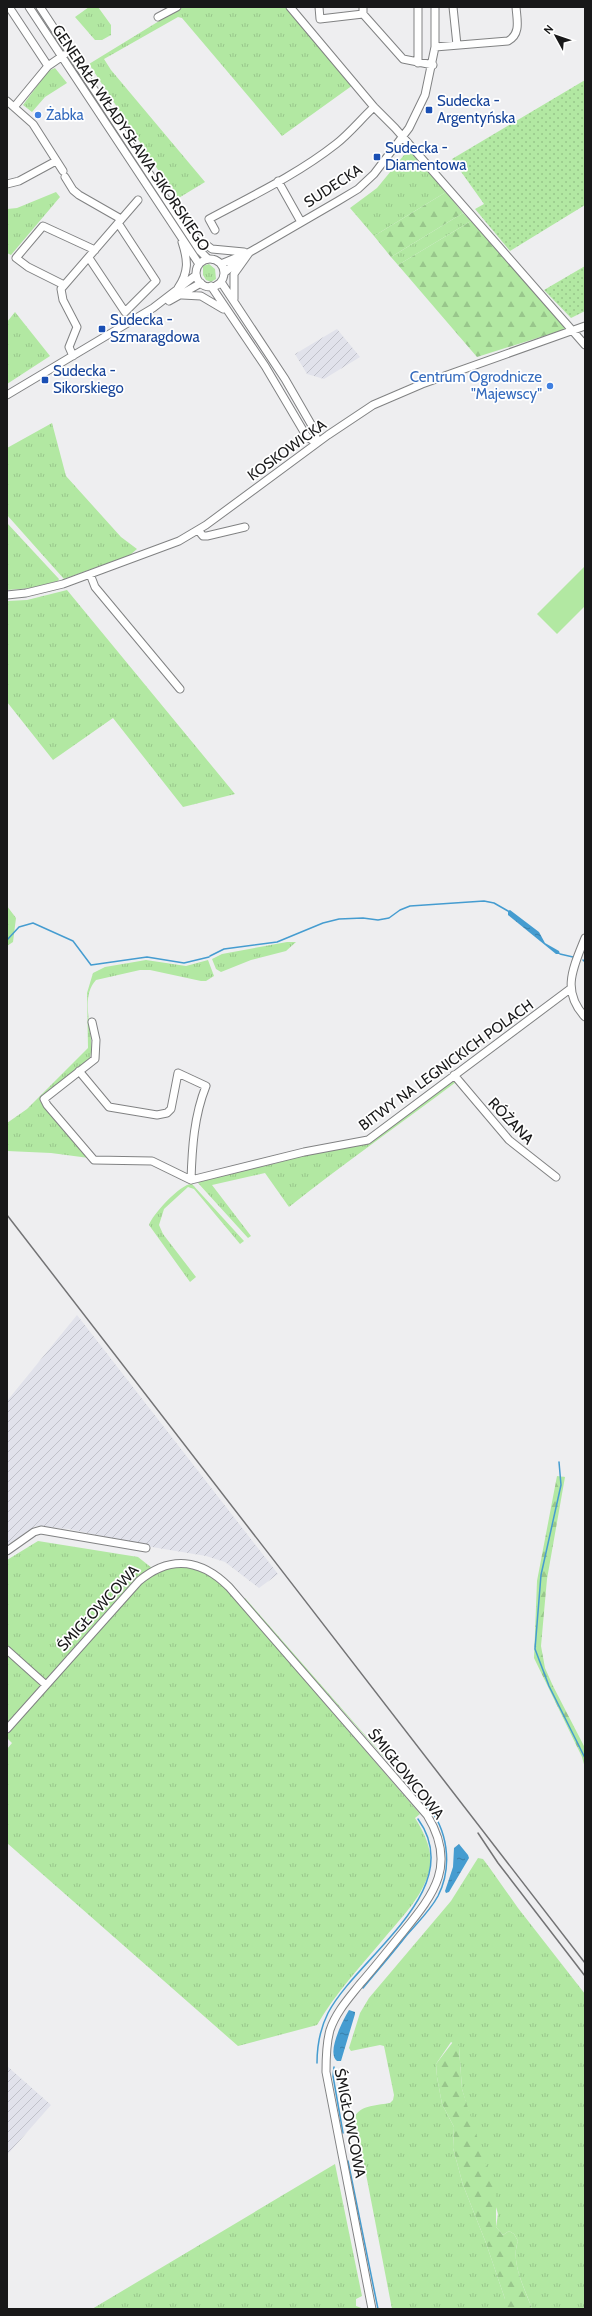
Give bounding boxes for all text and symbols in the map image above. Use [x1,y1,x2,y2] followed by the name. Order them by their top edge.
[536,16,576,56] north arrow
[48,22,214,254] street label: GENERAŁA WŁADYSŁAWA SIKORSKIEGO
[540,22,556,37] text: N
[437,92,516,127] place label: Sudecka - Argentyńska
[46,105,84,124] place label: Żabka
[424,105,434,115] marker: Sudecka - Argentyńska
[33,110,43,120] marker: Żabka
[385,139,467,174] place label: Sudecka - Diamentowa
[372,152,382,162] marker: Sudecka - Diamentowa
[301,160,366,211] street label: SUDECKA
[110,311,201,346] place label: Sudecka - Szmaragdowa
[97,324,107,334] marker: Sudecka - Szmaragdowa
[53,362,124,397] place label: Sudecka - Sikorskiego
[410,368,542,403] place label: Centrum Ogrodnicze "Majewscy"
[40,375,50,385] marker: Sudecka - Sikorskiego
[545,381,555,391] marker: Centrum Ogrodnicze "Majewscy"
[244,415,330,485] street label: KOSKOWICKA
[355,996,537,1134] street label: BITWY NA LEGNICKICH POLACH
[484,1093,539,1149] street label: RÓŻANA
[53,1560,143,1655] street label: ŚMIGŁOWCOWA
[364,1725,449,1823] street label: ŚMIGŁOWCOWA
[331,2067,371,2180] street label: ŚMIGŁOWCOWA

